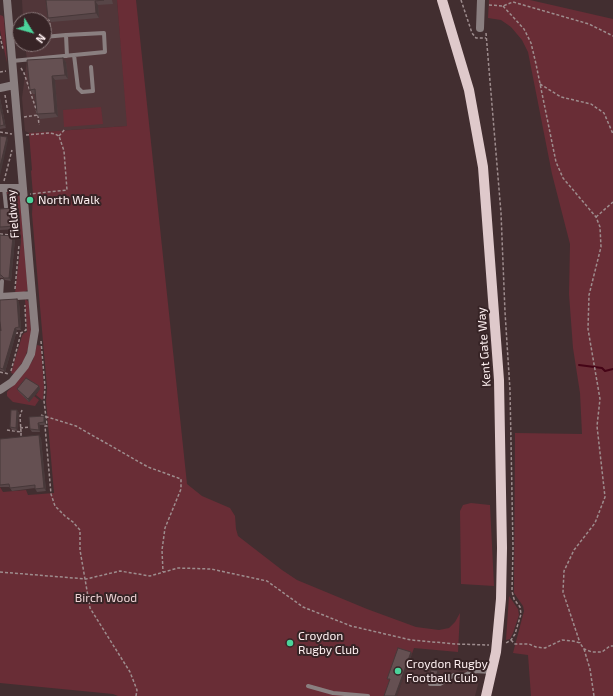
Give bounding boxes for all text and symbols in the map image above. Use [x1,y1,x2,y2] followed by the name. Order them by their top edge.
[12,12,52,52] north arrow
[34,32,49,46] text: N
[4,189,22,239] street label: Fieldway
[38,193,100,207] place label: North Walk
[25,195,35,205] marker: North Walk
[474,307,494,387] street label: Kent Gate Way
[75,591,137,605] park label: Birch Wood
[298,629,359,657] place label: Croydon Rugby Club
[285,638,295,648] marker: Croydon Rugby Club
[406,657,488,685] place label: Croydon Rugby Football Club
[393,666,403,676] marker: Croydon Rugby Football Club

